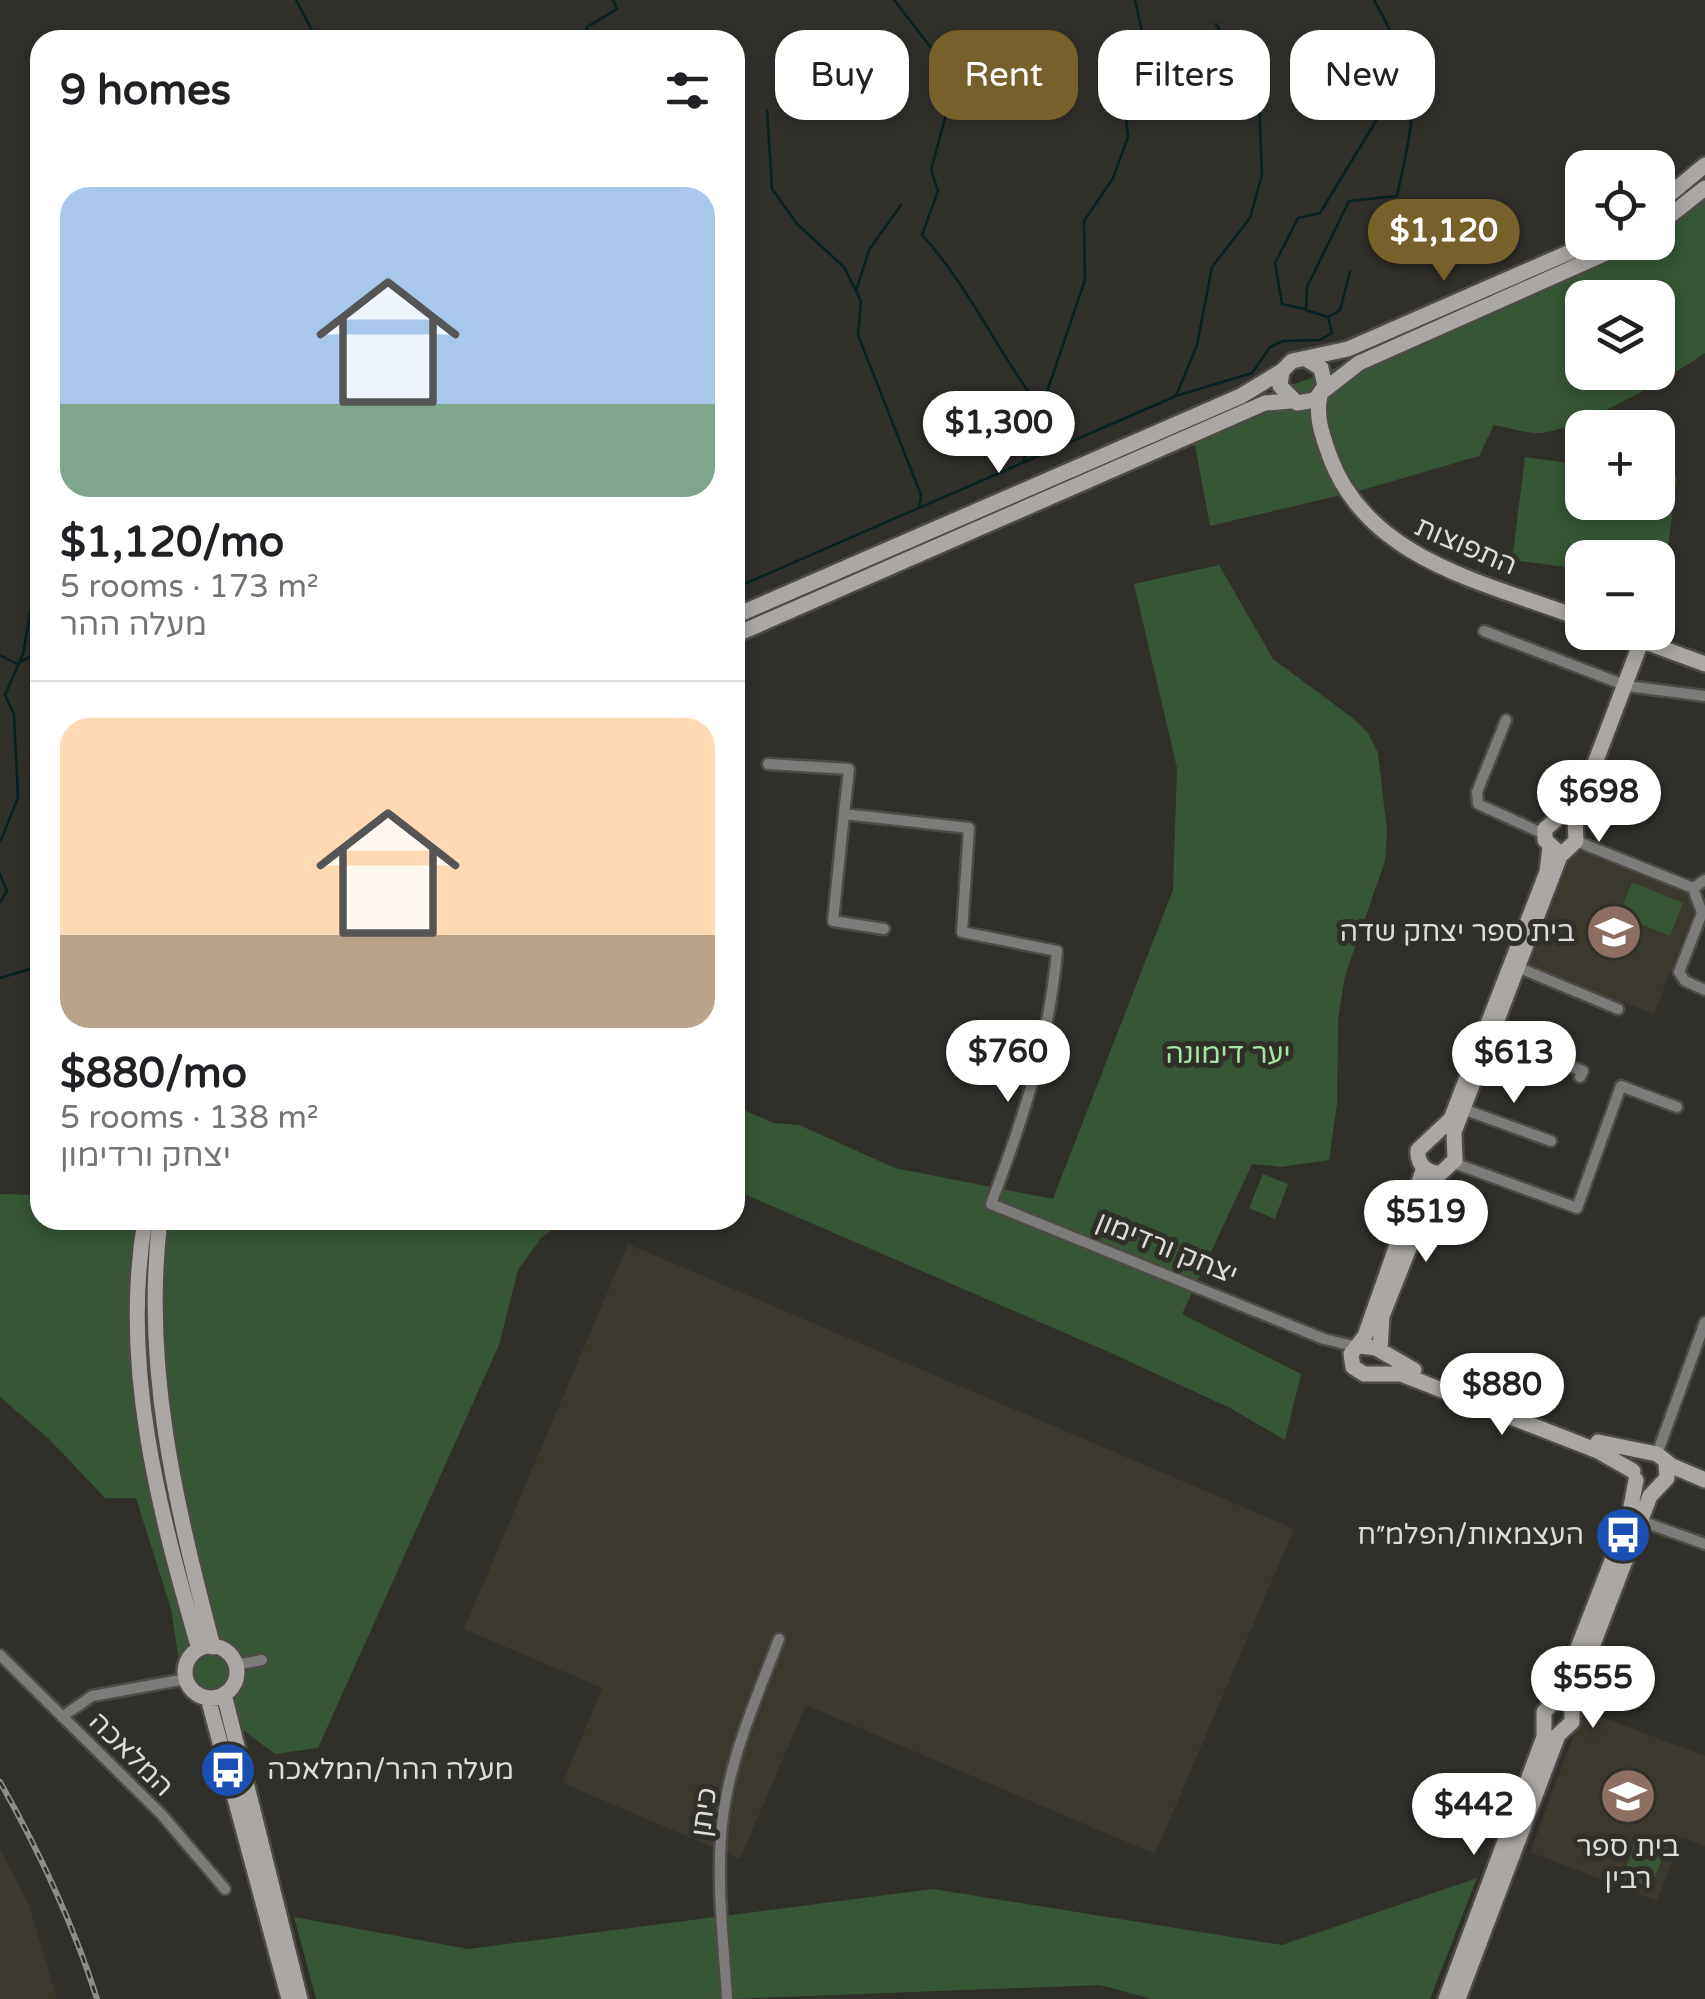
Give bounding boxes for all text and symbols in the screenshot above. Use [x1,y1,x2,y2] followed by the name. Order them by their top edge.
[775,30,909,120] chip: Buy
[929,30,1078,120] chip: Rent
[1098,30,1270,120] chip: Filters
[1290,30,1435,120] chip: New
[660,63,715,118] icon: filters
[60,65,231,116] text: 9 homes
[1565,150,1675,650] map controls
[1565,150,1675,260] button: locate
[1363,199,1525,284] pin: $1,120
[1390,212,1498,250] text: $1,120
[298,252,478,432] icon: home
[1565,280,1675,390] button: layers
[918,391,1080,476] pin: $1,300
[945,404,1053,442] text: $1,300
[1565,410,1675,520] button: +
[1410,509,1522,583] street label: התפוצות
[60,517,284,568] text: $1,120/mo
[1565,540,1675,650] button: −
[60,568,319,606] text: 5 rooms · 173 m²
[60,606,207,644] text: מעלה ההר
[1540,760,1658,845] pin: $698
[1559,773,1639,811] text: $698
[298,783,478,963] icon: home
[1584,902,1644,962] school or university icon: בית ספר יצחק שדה
[1339,915,1575,949] place label: בית ספר יצחק שדה
[949,1020,1067,1105] pin: $760
[1455,1021,1573,1106] pin: $613
[968,1033,1048,1071] text: $760
[1474,1034,1554,1072] text: $613
[1165,1037,1291,1071] park label: יער דימונה
[60,1048,247,1099] text: $880/mo
[60,1099,319,1137] text: 5 rooms · 138 m²
[60,1137,231,1175] text: יצחק ורדימון
[1367,1180,1485,1265] pin: $519
[1386,1193,1466,1231] text: $519
[1091,1204,1243,1292] street label: יצחק ורדימון
[1443,1353,1561,1438] pin: $880
[1462,1366,1542,1404] text: $880
[1593,1505,1653,1565] bus stop icon: העצמאות/הפלמ״ח
[1357,1518,1584,1552] place label: העצמאות/הפלמ״ח
[1534,1646,1652,1731] pin: $555
[1553,1659,1633,1697] text: $555
[82,1705,180,1803] street label: המלאכה
[198,1740,258,1800] bus stop icon: מעלה ההר/המלאכה
[267,1753,514,1787] place label: מעלה ההר/המלאכה
[1598,1766,1658,1826] school or university icon: בית ספר רבין
[1415,1773,1533,1858] pin: $442
[684,1785,724,1839] street label: כיתן
[1434,1786,1514,1824] text: $442
[1576,1830,1680,1896] place label: בית ספר רבין

